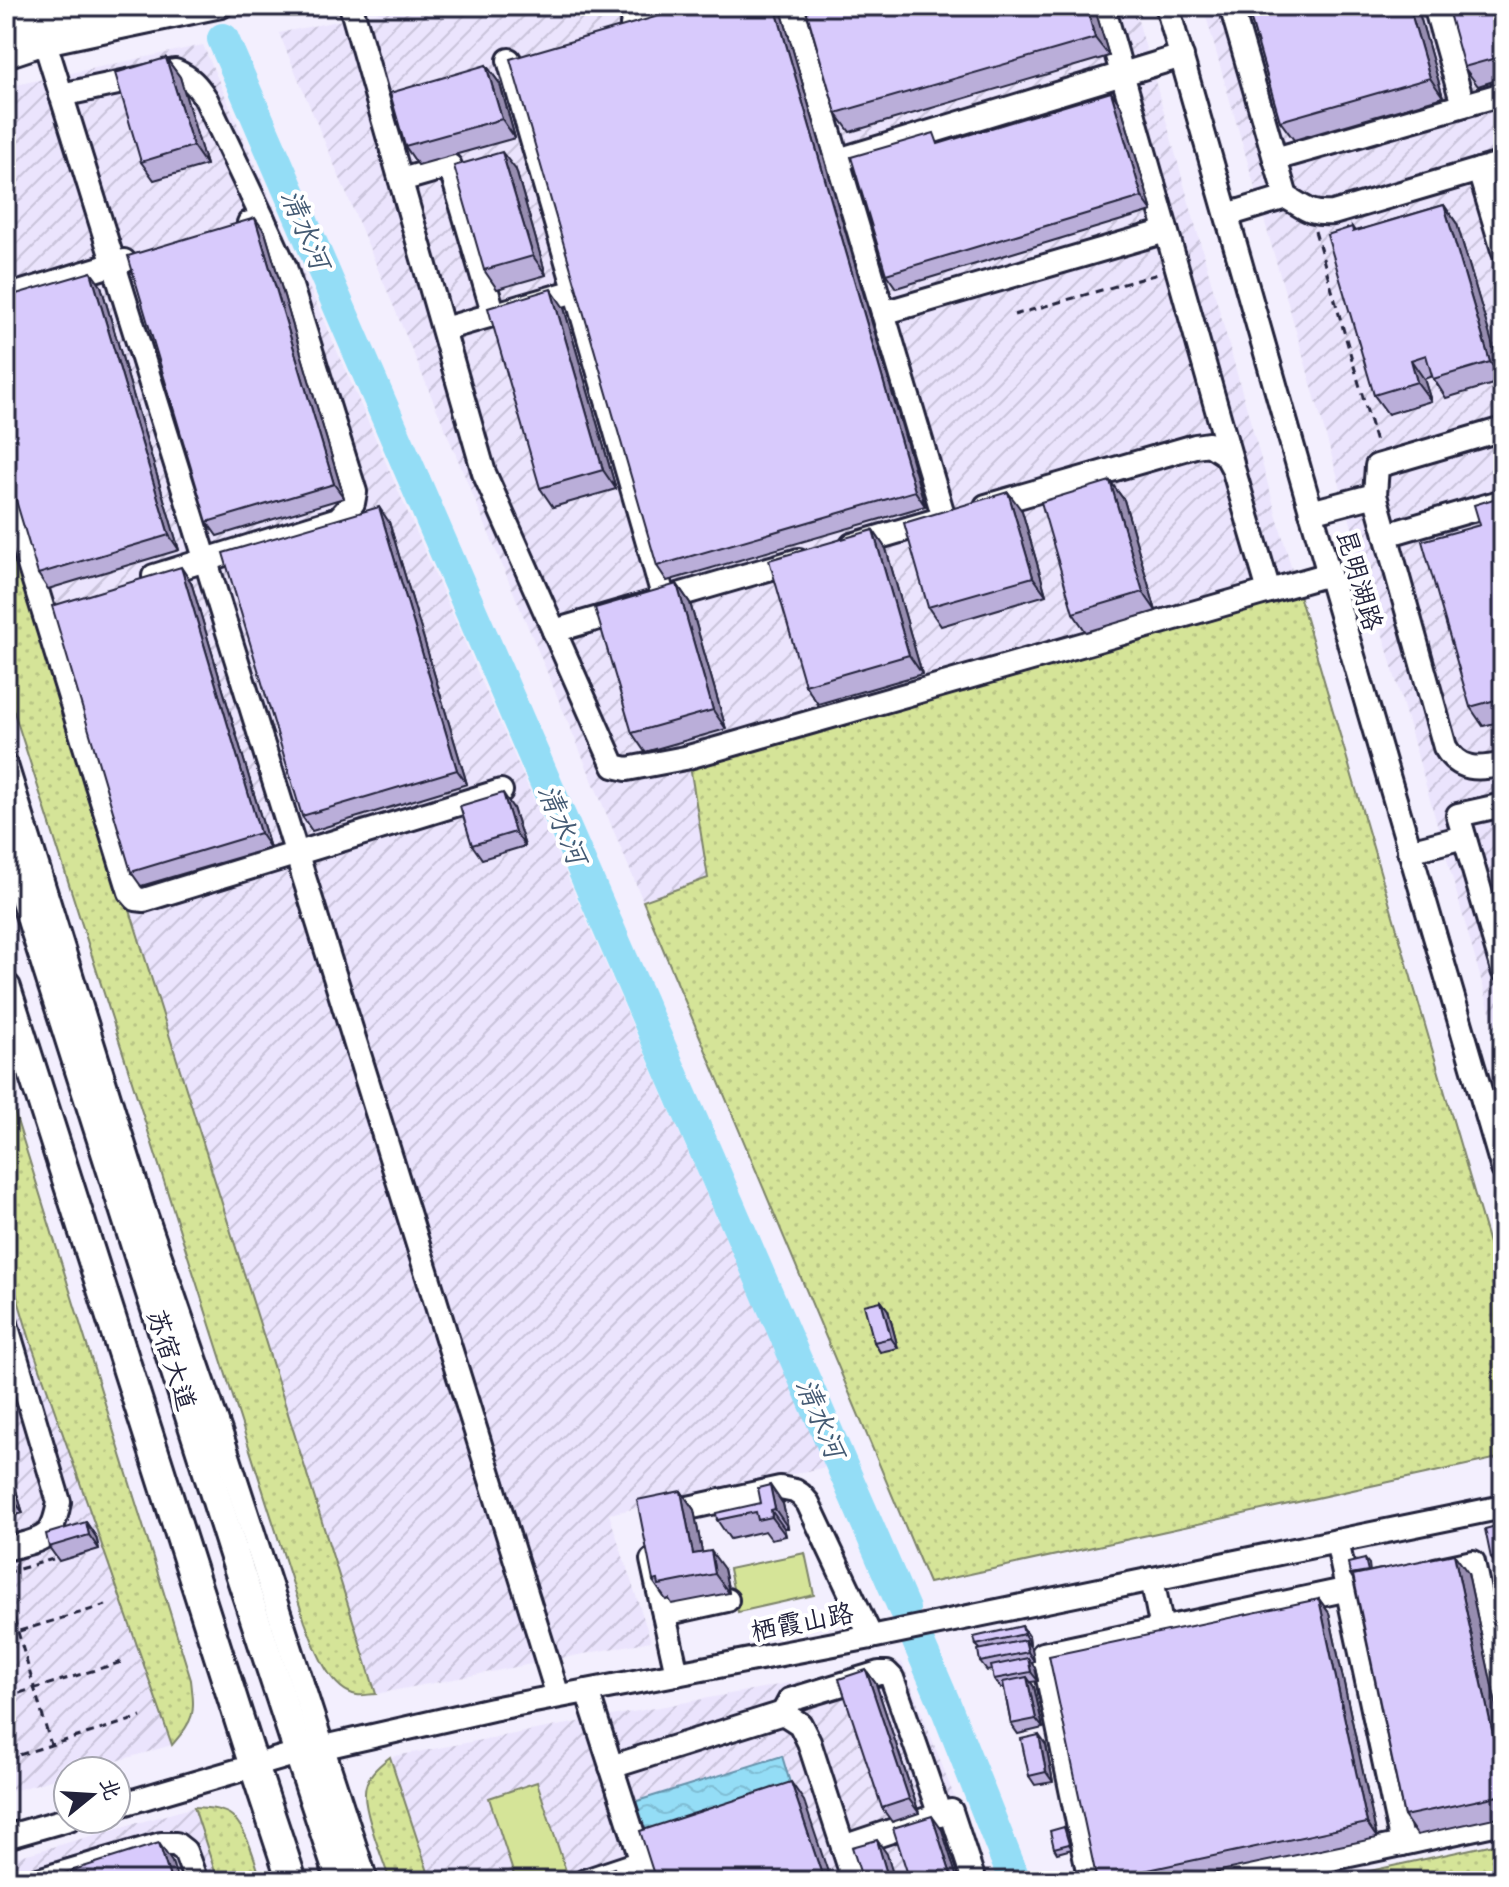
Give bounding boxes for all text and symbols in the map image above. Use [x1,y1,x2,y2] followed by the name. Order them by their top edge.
[272,183,341,279] water label: 清水河
[1329,525,1392,635] street label: 昆明湖路
[529,778,598,874] water label: 清水河
[140,1305,205,1415] street label: 苏宿大道
[787,1372,856,1468] water label: 清水河
[748,1594,856,1649] street label: 栖霞山路
[52,1755,132,1835] north arrow
[93,1774,129,1804] text: 北

